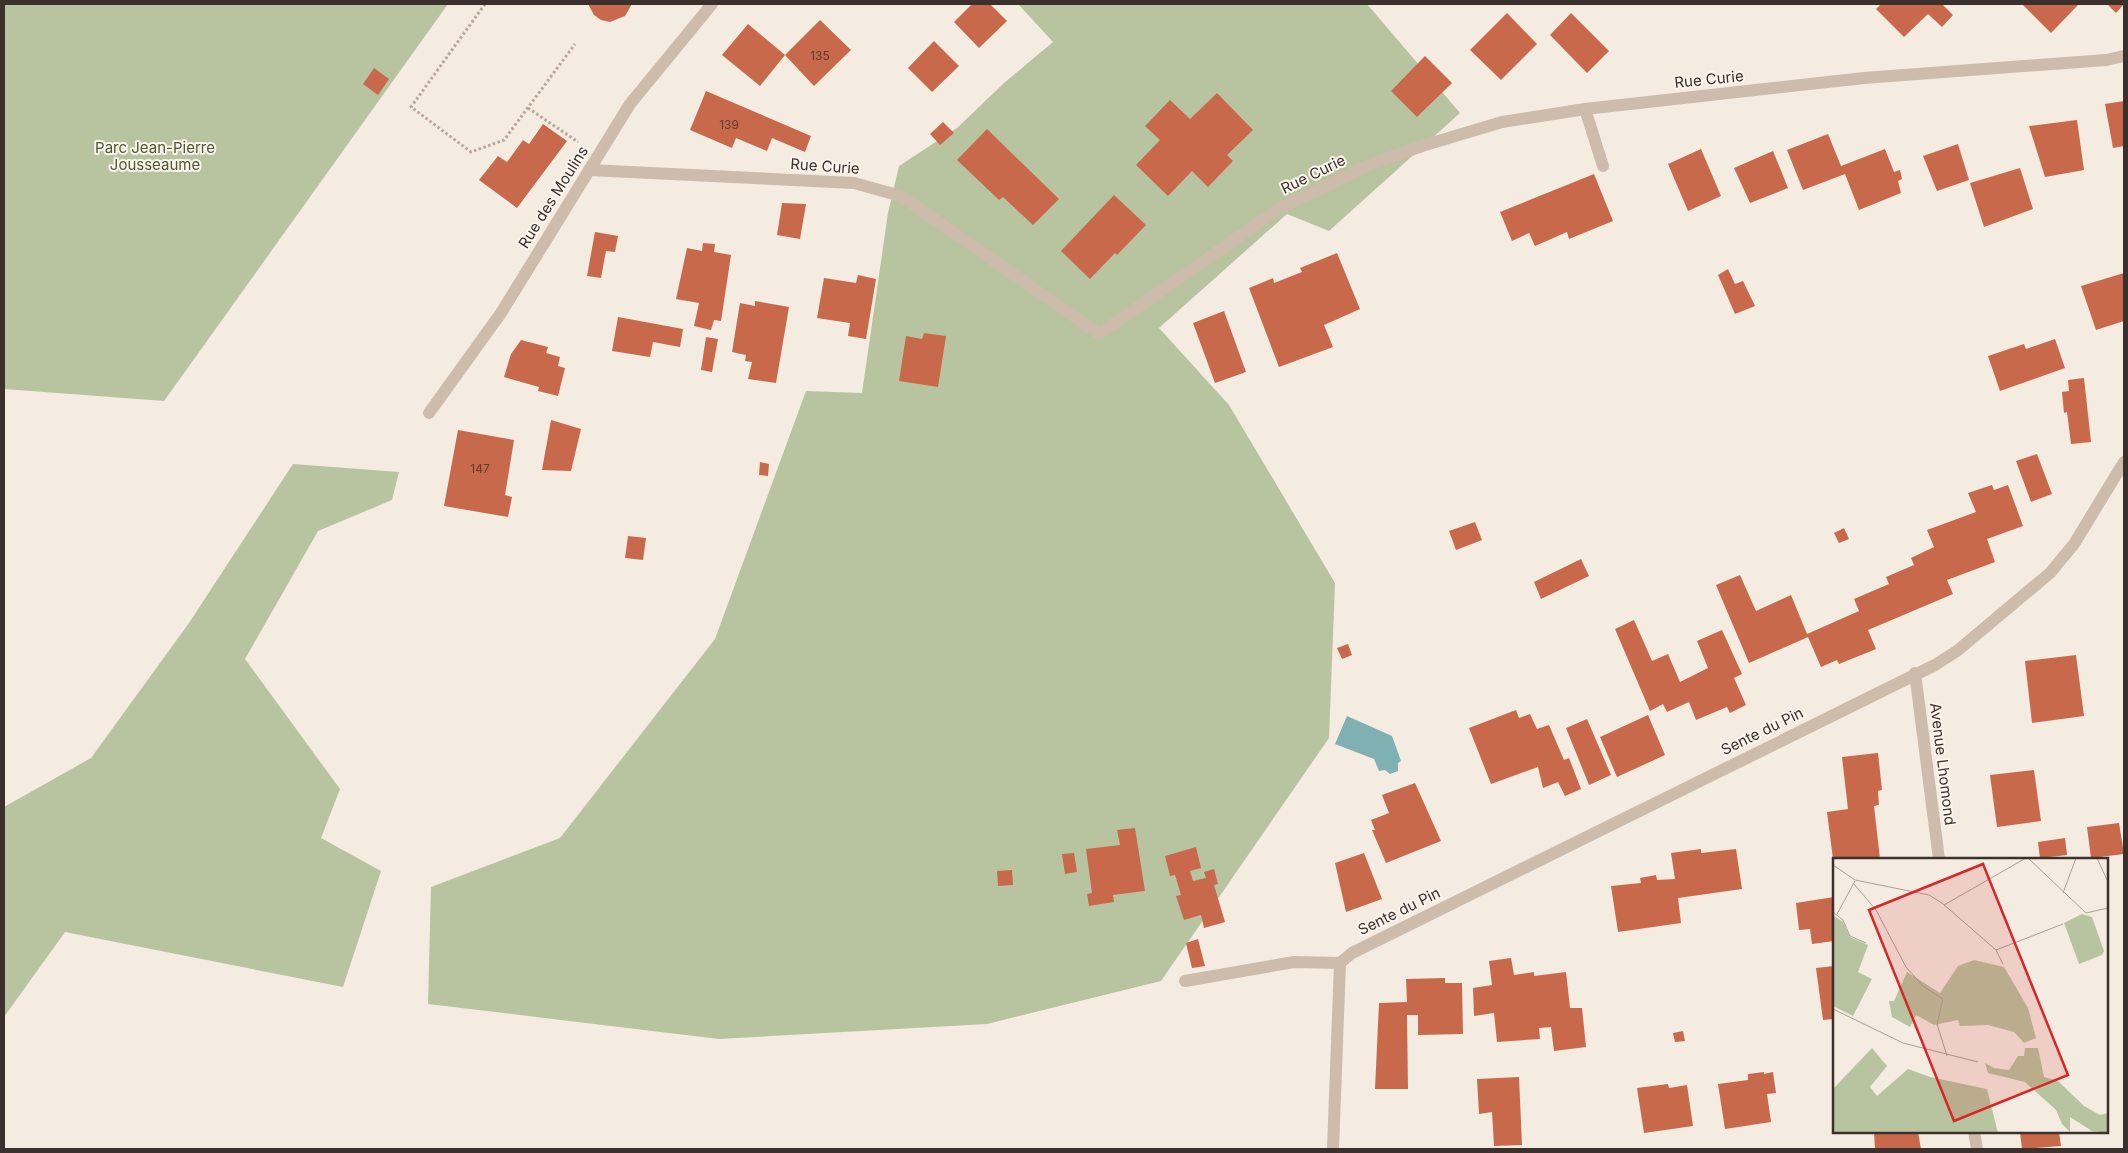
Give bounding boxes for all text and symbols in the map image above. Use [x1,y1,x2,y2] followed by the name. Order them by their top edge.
[810,48,830,63] house number: 135
[1673,66,1745,92] street label: Rue Curie
[719,117,739,132] house number: 139
[95,138,215,174] park label: Parc Jean-Pierre Jousseaume
[514,142,592,252] street label: Rue des Moulins
[1278,150,1348,198] street label: Rue Curie
[790,154,860,178] street label: Rue Curie
[470,461,490,476] house number: 147
[1926,702,1960,826] street label: Avenue Lhomond
[1718,703,1806,759] street label: Sente du Pin
[1833,858,2108,1133] inset map
[1355,883,1443,939] street label: Sente du Pin

